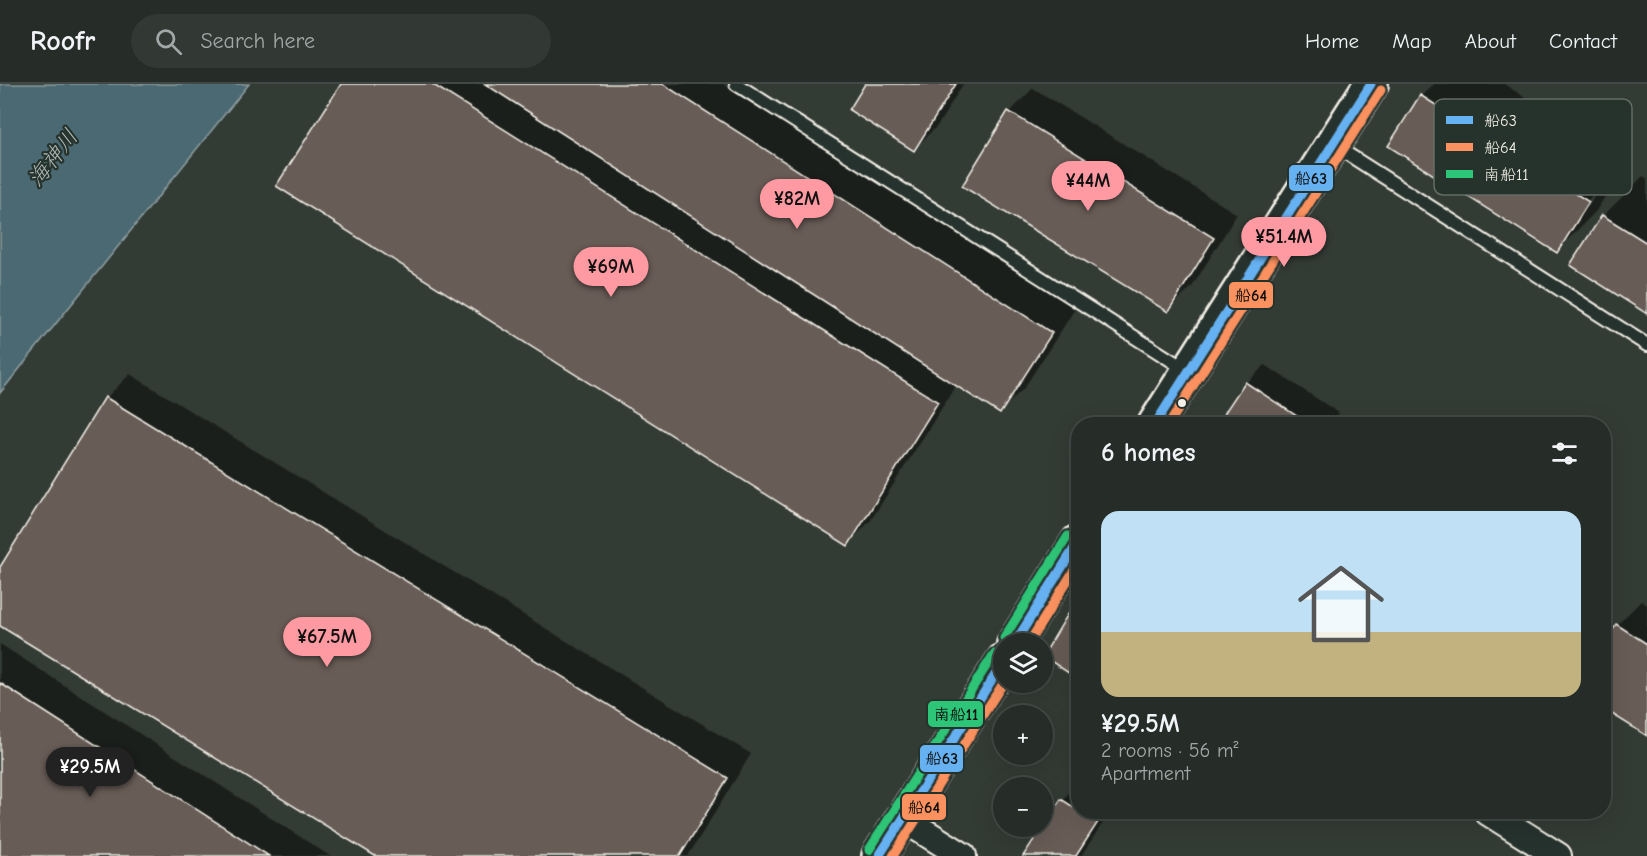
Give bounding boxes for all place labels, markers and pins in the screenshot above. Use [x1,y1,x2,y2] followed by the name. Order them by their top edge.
[1052,161,1124,212] pin: ¥44M
[761,179,833,230] pin: ¥82M
[1235,217,1333,268] pin: ¥51.4M
[575,247,647,298] pin: ¥69M
[1176,397,1188,409] unlabelled marker
[278,617,376,668] pin: ¥67.5M
[41,747,139,798] pin: ¥29.5M

